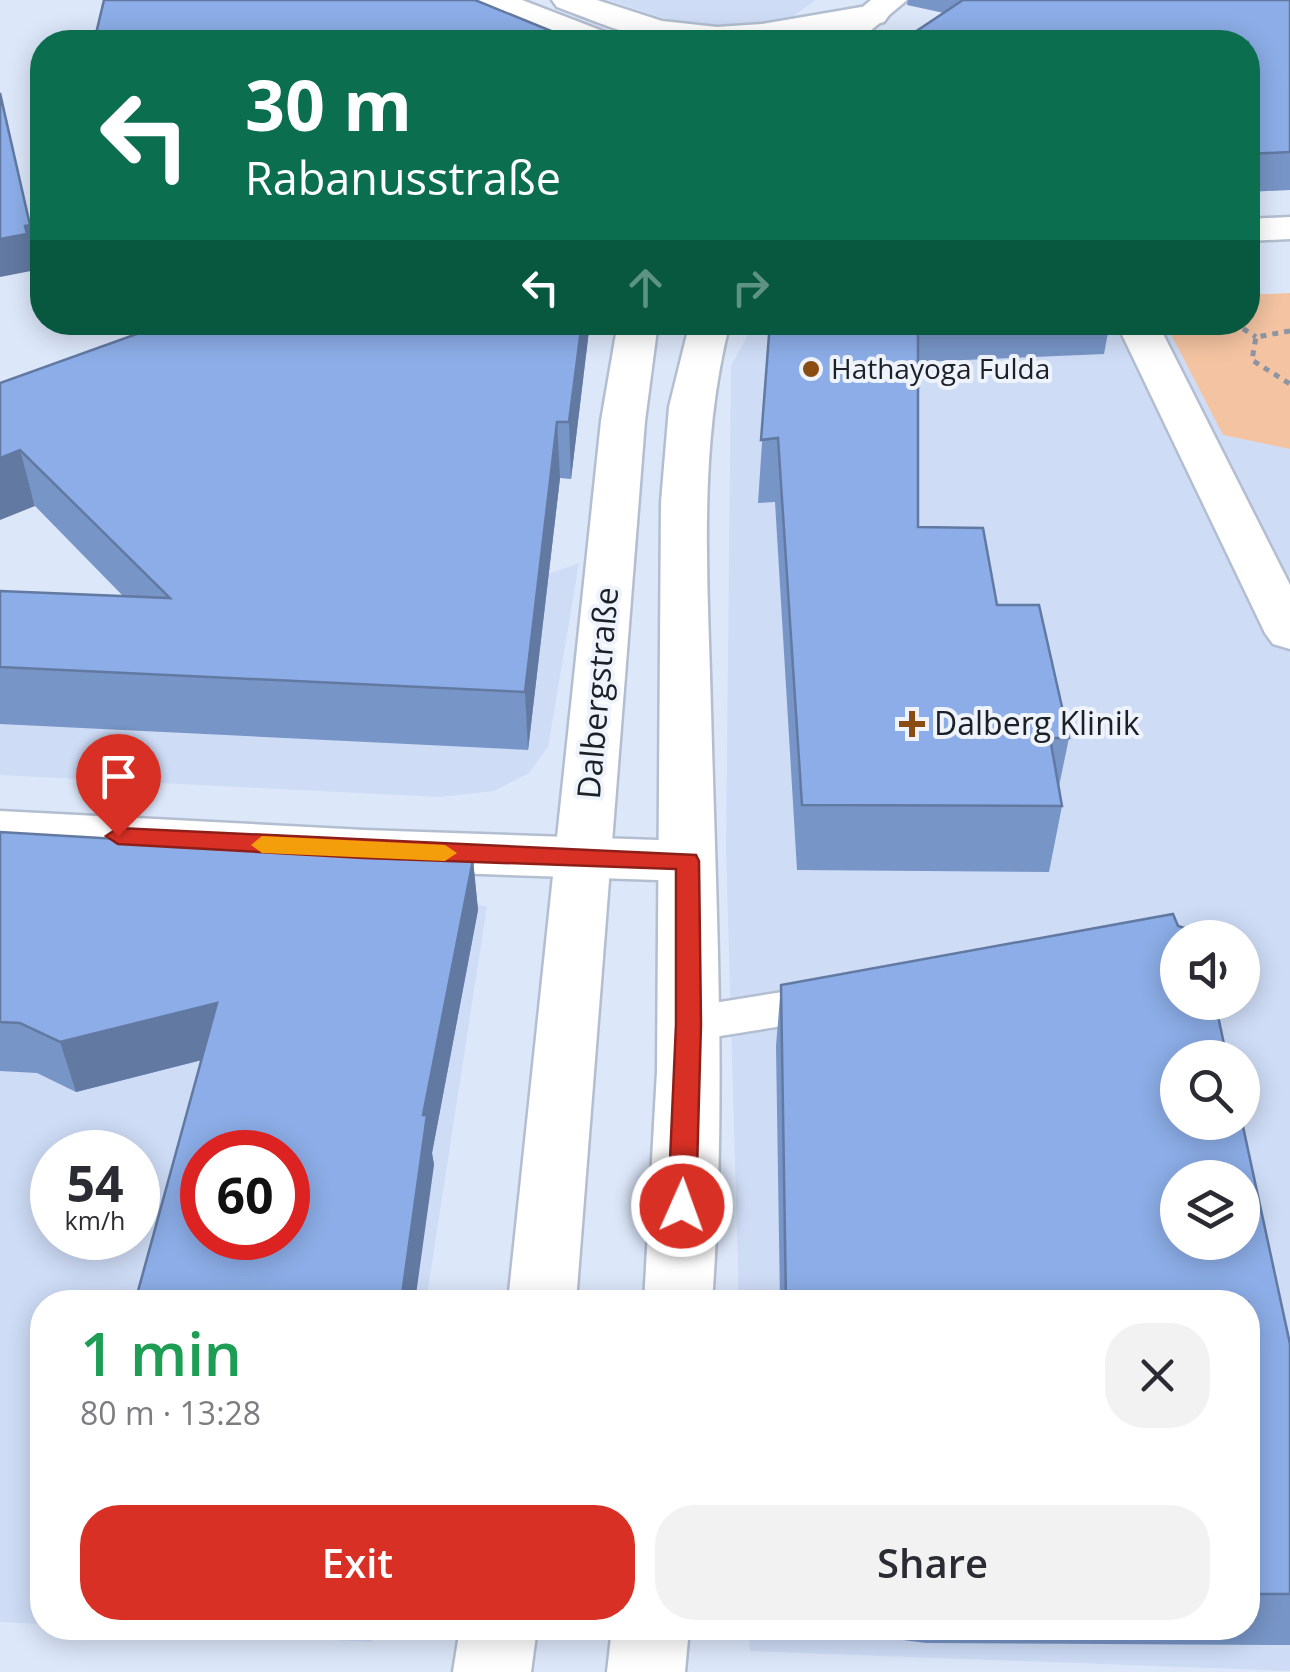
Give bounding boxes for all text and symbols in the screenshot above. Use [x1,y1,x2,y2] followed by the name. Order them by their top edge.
[245,56,412,152] text: 30 m
[80,70,210,200] icon: left
[245,147,561,208] text: Rabanusstraße
[513,260,568,315] icon: left
[618,260,673,315] icon: ahead
[723,260,778,315] icon: right
[831,349,1050,387] place label: Hathayoga Fulda
[800,358,822,380] marker: Hathayoga Fulda
[566,585,627,801] street label: Dalbergstraße
[934,701,1140,744] place label: Dalberg Klinik
[899,711,925,737] marker: Dalberg Klinik
[76,734,161,837] pin
[91,749,146,804] icon: arrive
[1160,920,1260,1260] map controls
[1160,920,1260,1020] button: sound
[1160,1040,1260,1140] button: search
[180,1130,310,1260] speed limit sign: 60
[66,1149,124,1217] text: 54
[630,1154,734,1258] position arrow
[1160,1160,1260,1260] button: layers
[65,1203,125,1237] text: km/h
[80,1312,242,1394] text: 1 min
[1105,1323,1210,1428] button: close
[80,1391,261,1434] text: 80 m · 13:28
[80,1505,635,1620] button: Exit
[655,1505,1210,1620] button: Share

